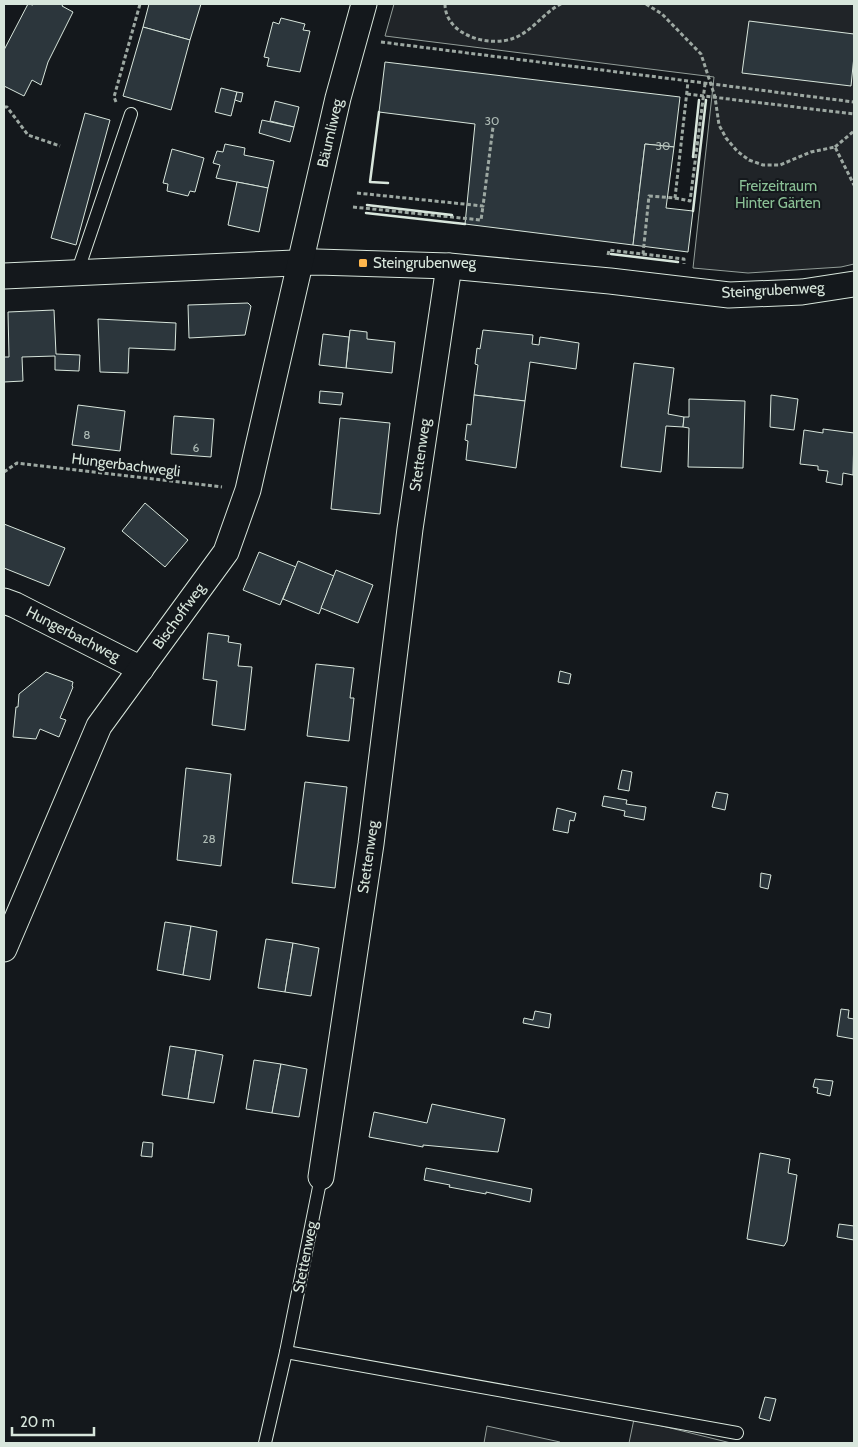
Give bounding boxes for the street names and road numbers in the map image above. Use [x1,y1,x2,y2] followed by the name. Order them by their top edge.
[313,96,347,169] street label: Bäumliweg
[721,278,825,302] street label: Steingrubenweg
[406,417,434,492] street label: Stettenweg
[71,449,181,481] street label: Hungerbachwegli
[149,579,209,653] street label: Bischoffweg
[23,603,123,666] street label: Hungerbachweg
[354,819,382,894] street label: Stettenweg
[289,1219,321,1295] street label: Stettenweg

